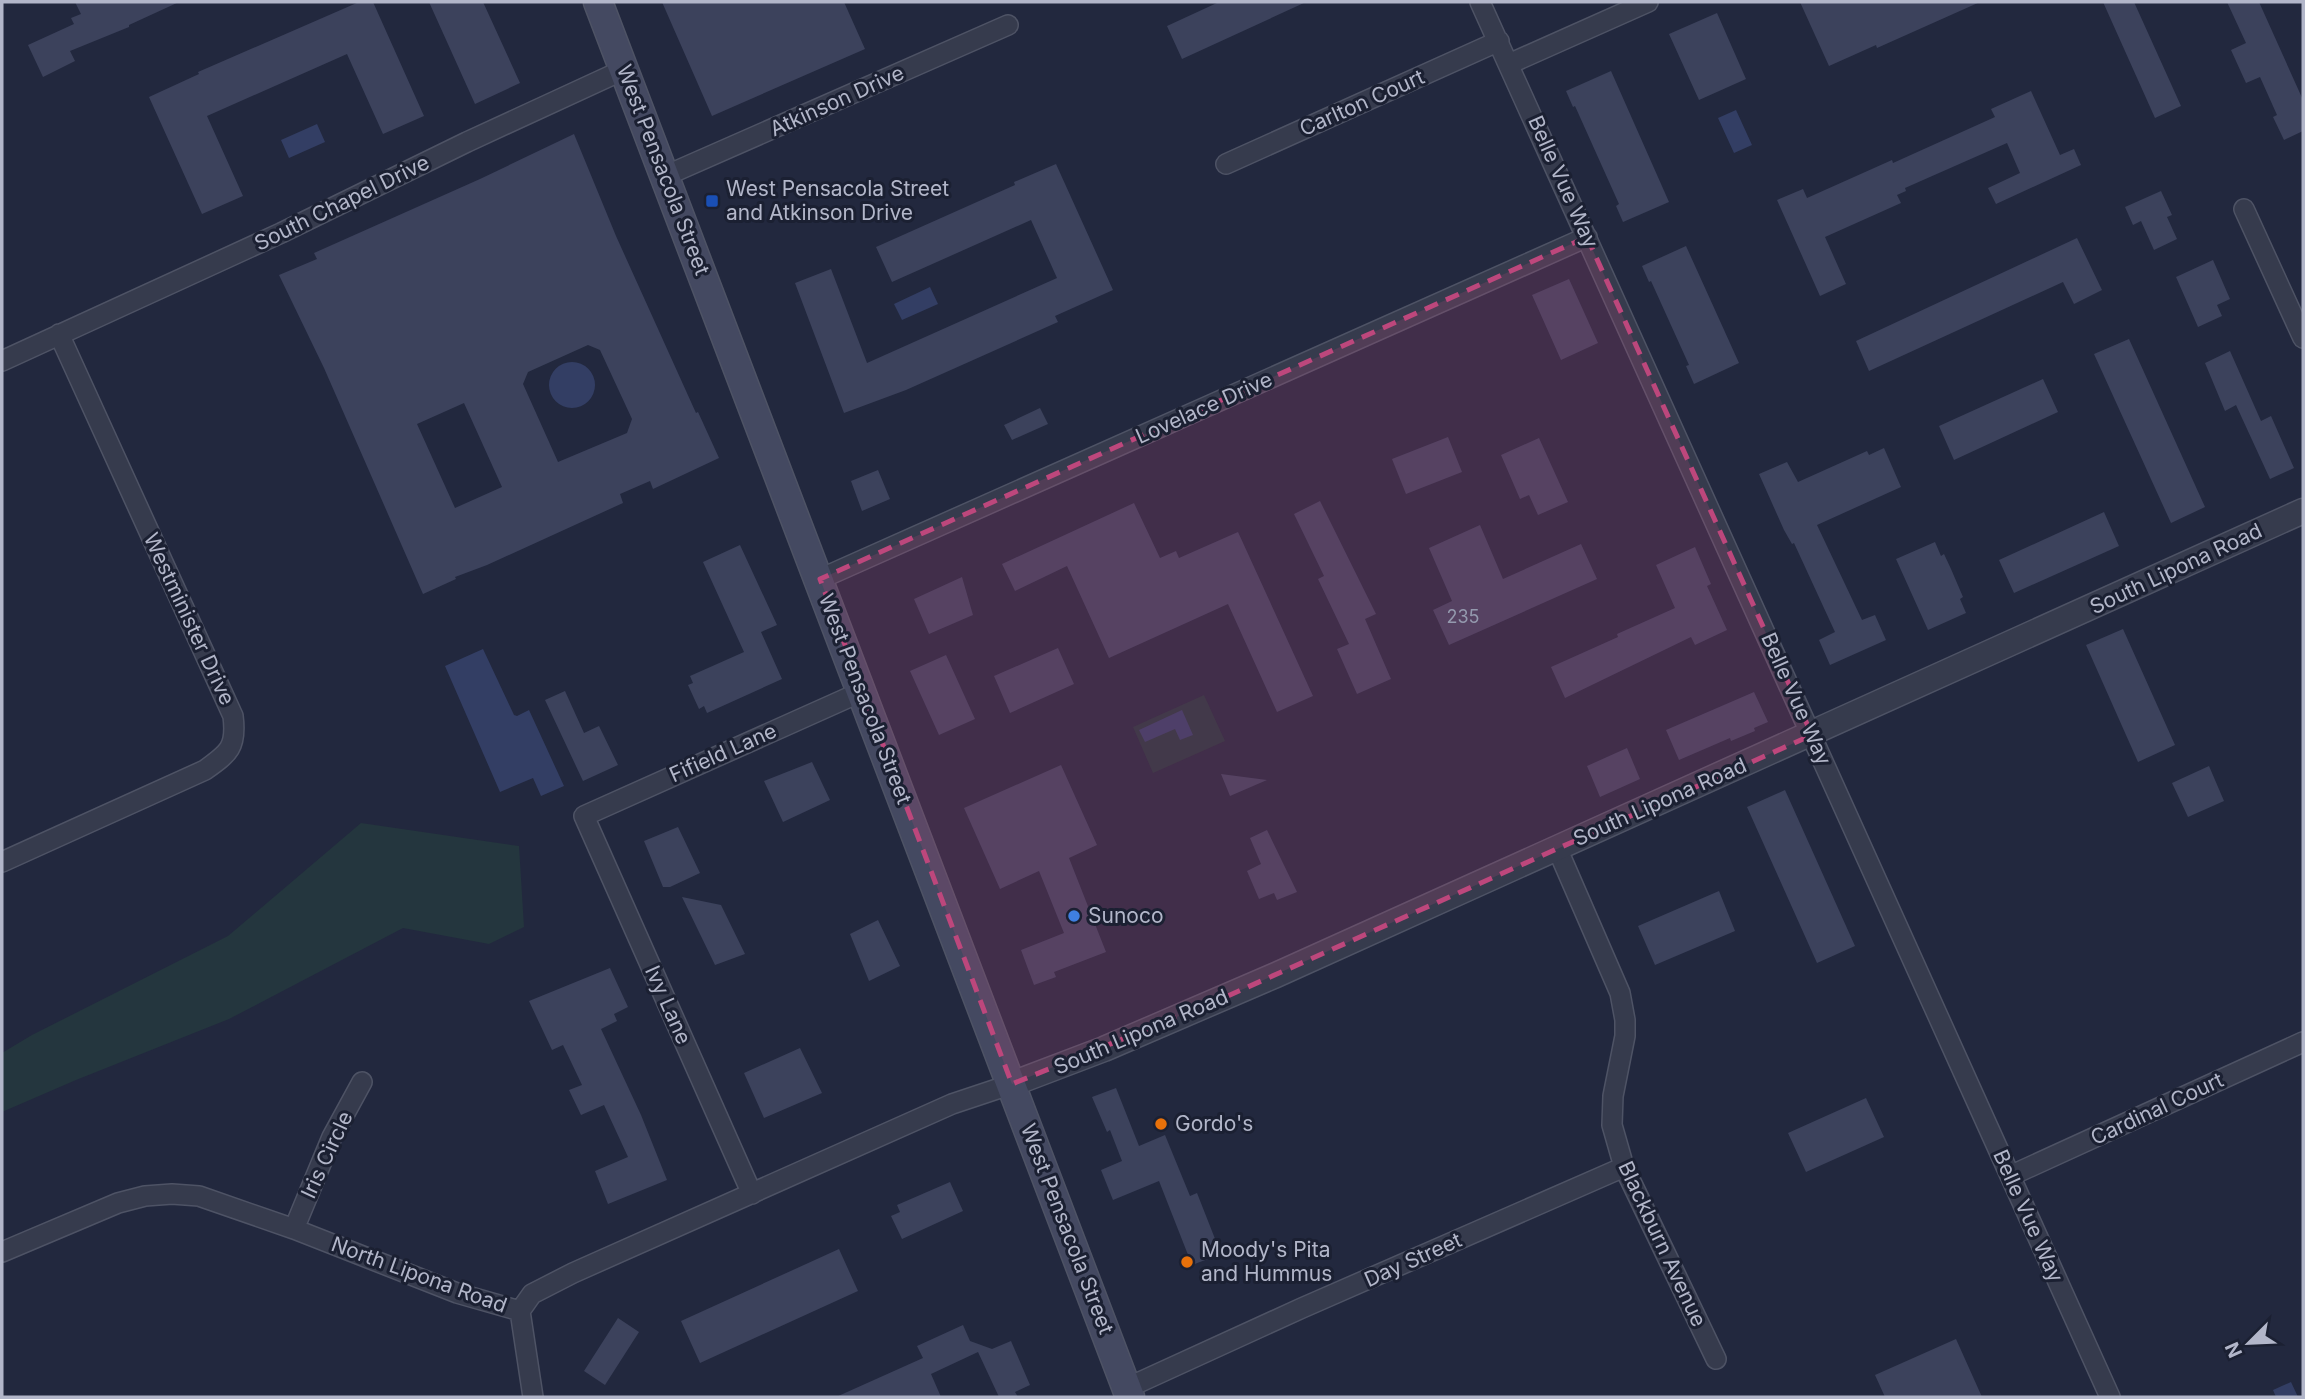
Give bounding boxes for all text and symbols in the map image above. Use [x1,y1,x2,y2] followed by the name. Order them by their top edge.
[766,60,908,141] street label: Atkinson Drive
[612,61,715,279] street label: West Pensacola Street
[1296,64,1428,141] street label: Carlton Court
[1523,112,1604,252] street label: Belle Vue Way
[250,149,433,256] street label: South Chapel Drive
[726,176,949,225] place label: West Pensacola Street and Atkinson Drive
[704,193,720,209] marker: West Pensacola Street and Atkinson Drive
[1132,366,1276,449] street label: Lovelace Drive
[2086,518,2266,619] street label: South Lipona Road
[139,529,240,709] street label: Westminister Drive
[814,590,917,808] street label: West Pensacola Street
[1446,606,1480,627] house number: 235
[1756,629,1837,769] street label: Belle Vue Way
[665,718,780,787] street label: Fifield Lane
[1569,752,1750,851] street label: South Lipona Road
[1088,903,1163,928] place label: Sunoco
[1066,908,1082,924] marker: Sunoco
[640,962,697,1048] street label: Ivy Lane
[1050,984,1232,1080] street label: South Lipona Road
[2087,1067,2227,1150] street label: Cardinal Court
[296,1107,358,1202] street label: Iris Circle
[1175,1111,1253,1136] place label: Gordo's
[1153,1116,1169,1132] marker: Gordo's
[1016,1120,1119,1338] street label: West Pensacola Street
[1988,1146,2069,1286] street label: Belle Vue Way
[1613,1157,1712,1331] street label: Blackburn Avenue
[1360,1227,1465,1292] street label: Day Street
[328,1231,510,1318] street label: North Lipona Road
[1201,1237,1332,1286] place label: Moody's Pita and Hummus
[1179,1254,1195,1270] marker: Moody's Pita and Hummus
[2214,1308,2284,1378] north arrow
[2220,1338,2247,1361] text: N

